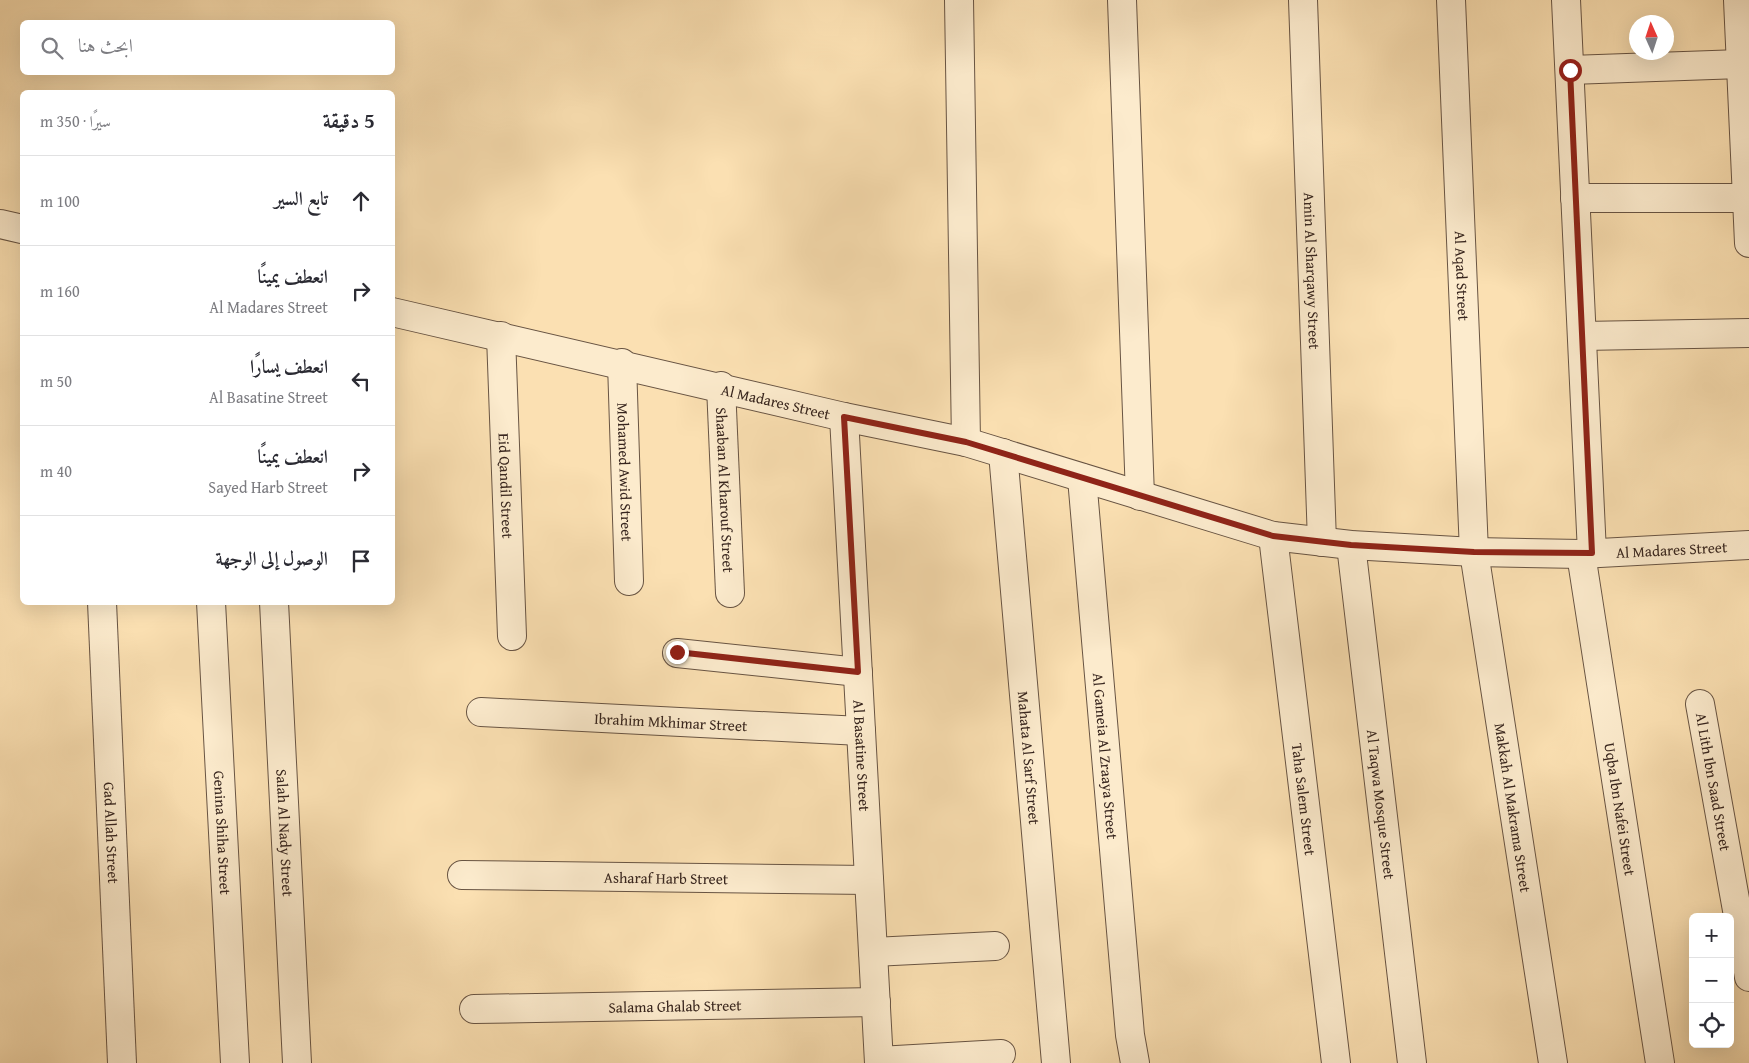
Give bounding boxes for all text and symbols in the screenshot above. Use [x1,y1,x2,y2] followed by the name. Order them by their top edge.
[1629,15,1674,60] north arrow
[20,20,395,75] search box
[78,31,133,59] text: ابحث هنا
[38,34,66,62] icon: search
[1559,59,1582,82] route start
[323,105,375,136] text: 5 دقيقة
[40,109,111,133] text: سيرًا · 350 m
[274,184,328,212] text: تابع السير
[347,187,375,215] icon: ahead
[40,189,80,213] text: 100 m
[1299,192,1326,350] street label: Amin Al Sharqawy Street
[1450,230,1475,322] street label: Al Aqad Street
[258,262,328,290] text: انعطف يمينًا
[347,277,375,305] icon: right
[40,279,80,303] text: 160 m
[209,295,328,319] text: Al Madares Street
[250,352,328,380] text: انعطف يسارًا
[347,367,375,395] icon: left
[40,369,72,393] text: 50 m
[719,378,833,424] street label: Al Madares Street
[209,385,328,409] text: Al Basatine Street
[613,402,638,542] street label: Mohamed Awid Street
[711,407,740,574] street label: Shaaban Al Kharouf Street
[494,433,519,540] street label: Eid Qandil Street
[258,442,328,470] text: انعطف يمينًا
[347,457,375,485] icon: right
[40,459,72,483] text: 40 m
[208,475,328,499] text: Sayed Harb Street
[1615,536,1728,563] street label: Al Madares Street
[216,544,328,572] text: الوصول إلى الوجهة
[347,547,375,575] icon: arrive
[666,641,689,664] route end
[1088,672,1124,841] street label: Al Gameia Al Zraaya Street
[1013,690,1046,826] street label: Mahata Al Sarf Street
[849,699,876,812] street label: Al Basatine Street
[594,707,748,736] street label: Ibrahim Mkhimar Street
[1691,711,1737,853] street label: Al Lith Ibn Saad Street
[1490,721,1537,894] street label: Makkah Al Makrama Street
[1362,728,1401,881] street label: Al Taqwa Mosque Street
[1600,741,1641,878] street label: Uqba Ibn Nafei Street
[1287,742,1322,857] street label: Taha Salem Street
[272,768,299,898] street label: Salah Al Nady Street
[209,770,237,896] street label: Genina Shiha Street
[99,782,125,885] street label: Gad Allah Street
[604,866,729,889] street label: Asharaf Harb Street
[1689,913,1734,1048] map controls
[1689,913,1734,958] button: +
[1689,958,1734,1003] button: −
[608,994,742,1017] street label: Salama Ghalab Street
[1689,1003,1734,1048] button: locate

